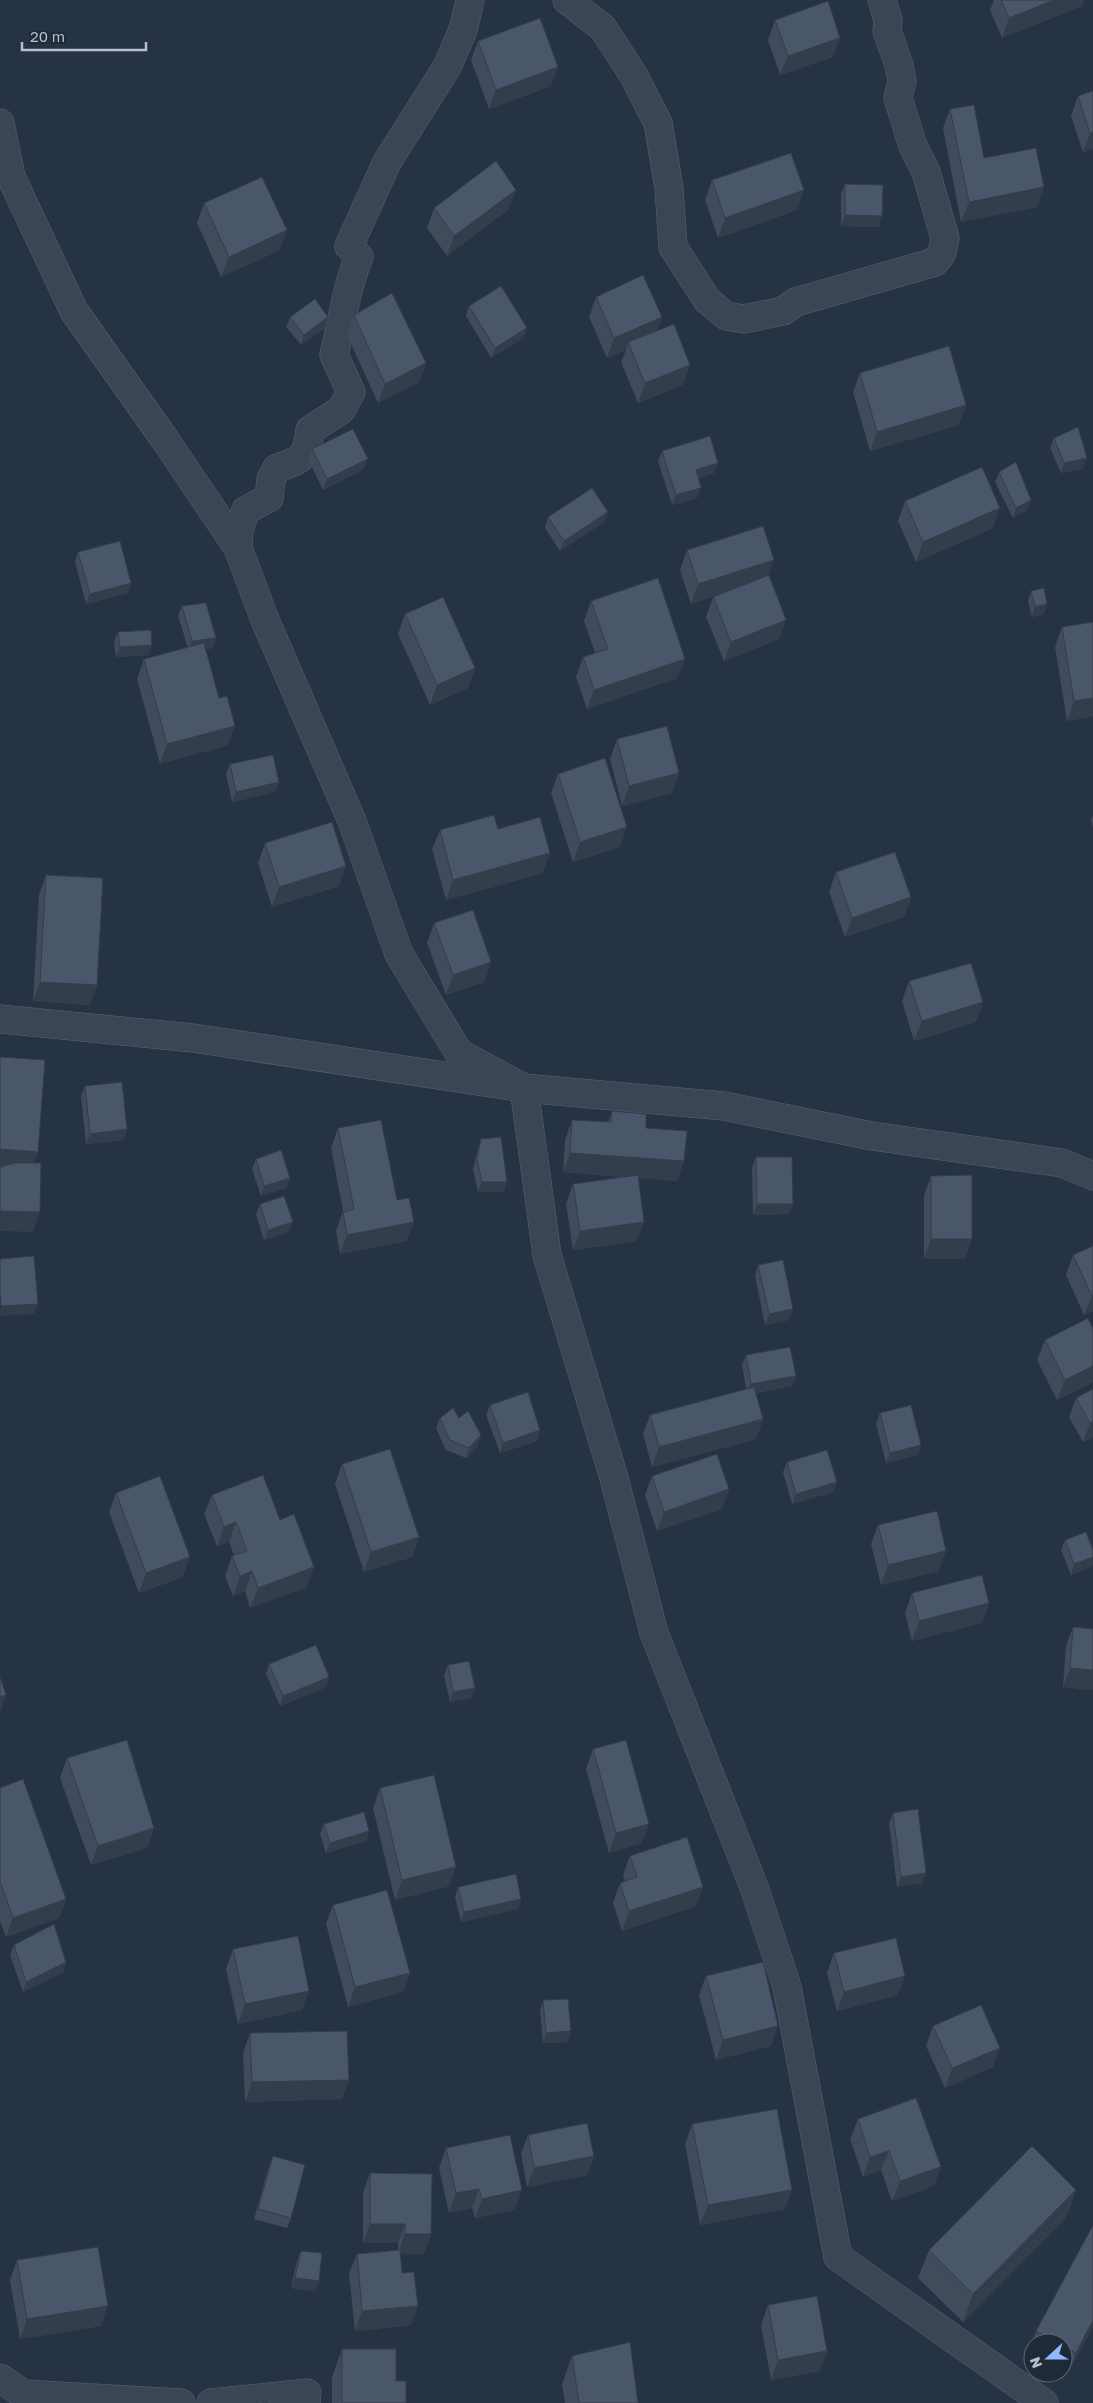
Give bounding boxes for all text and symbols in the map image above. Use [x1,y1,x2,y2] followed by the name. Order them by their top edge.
[22,20,146,52] scale bar
[30,27,65,45] text: 20 m
[1023,2333,1073,2383] north arrow
[1026,2355,1045,2371] text: N

